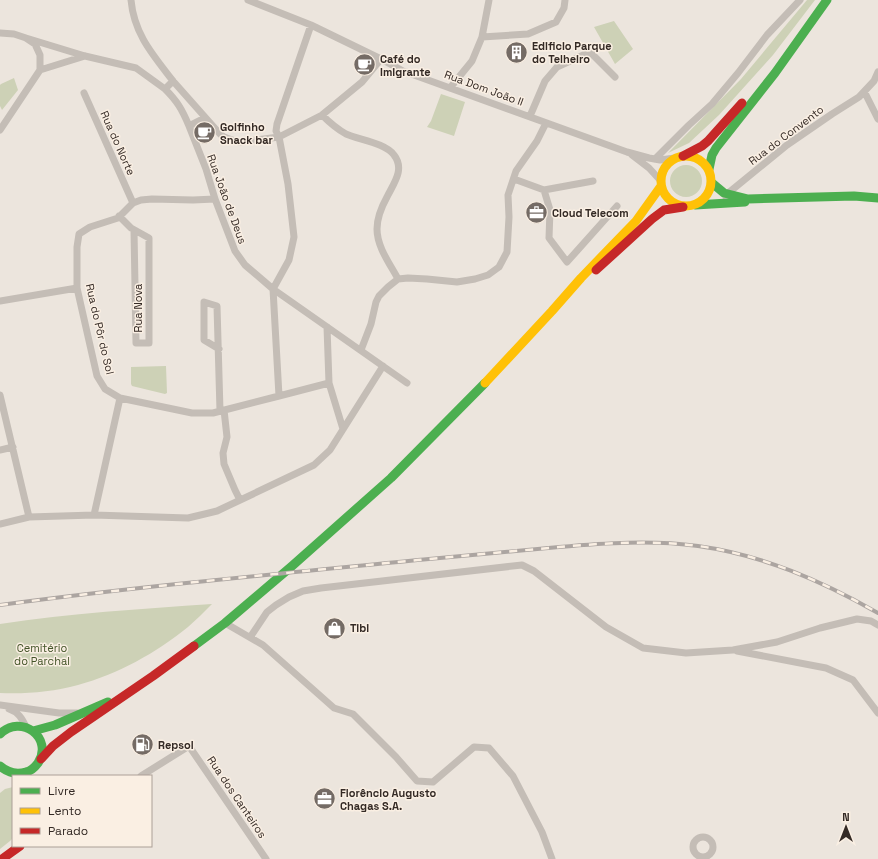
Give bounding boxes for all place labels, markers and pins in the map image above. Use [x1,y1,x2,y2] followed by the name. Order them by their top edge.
[503,39,529,65] building icon: Edificio Parque do Telheiro
[532,39,612,66] place label: Edificio Parque do Telheiro
[351,52,377,78] cafe icon: Café do Imigrante
[380,52,431,79] place label: Café do Imigrante
[191,120,217,146] cafe icon: Golfinho Snack bar
[220,120,274,147] place label: Golfinho Snack bar
[523,200,549,226] office icon: Cloud Telecom
[552,206,629,220] place label: Cloud Telecom
[322,615,348,641] shop icon: Tibi
[350,621,369,635] place label: Tibi
[130,732,156,758] fuel station icon: Repsol
[158,738,194,752] place label: Repsol
[311,786,337,812] office icon: Florêncio Augusto Chagas S.A.
[340,786,437,813] place label: Florêncio Augusto Chagas S.A.

